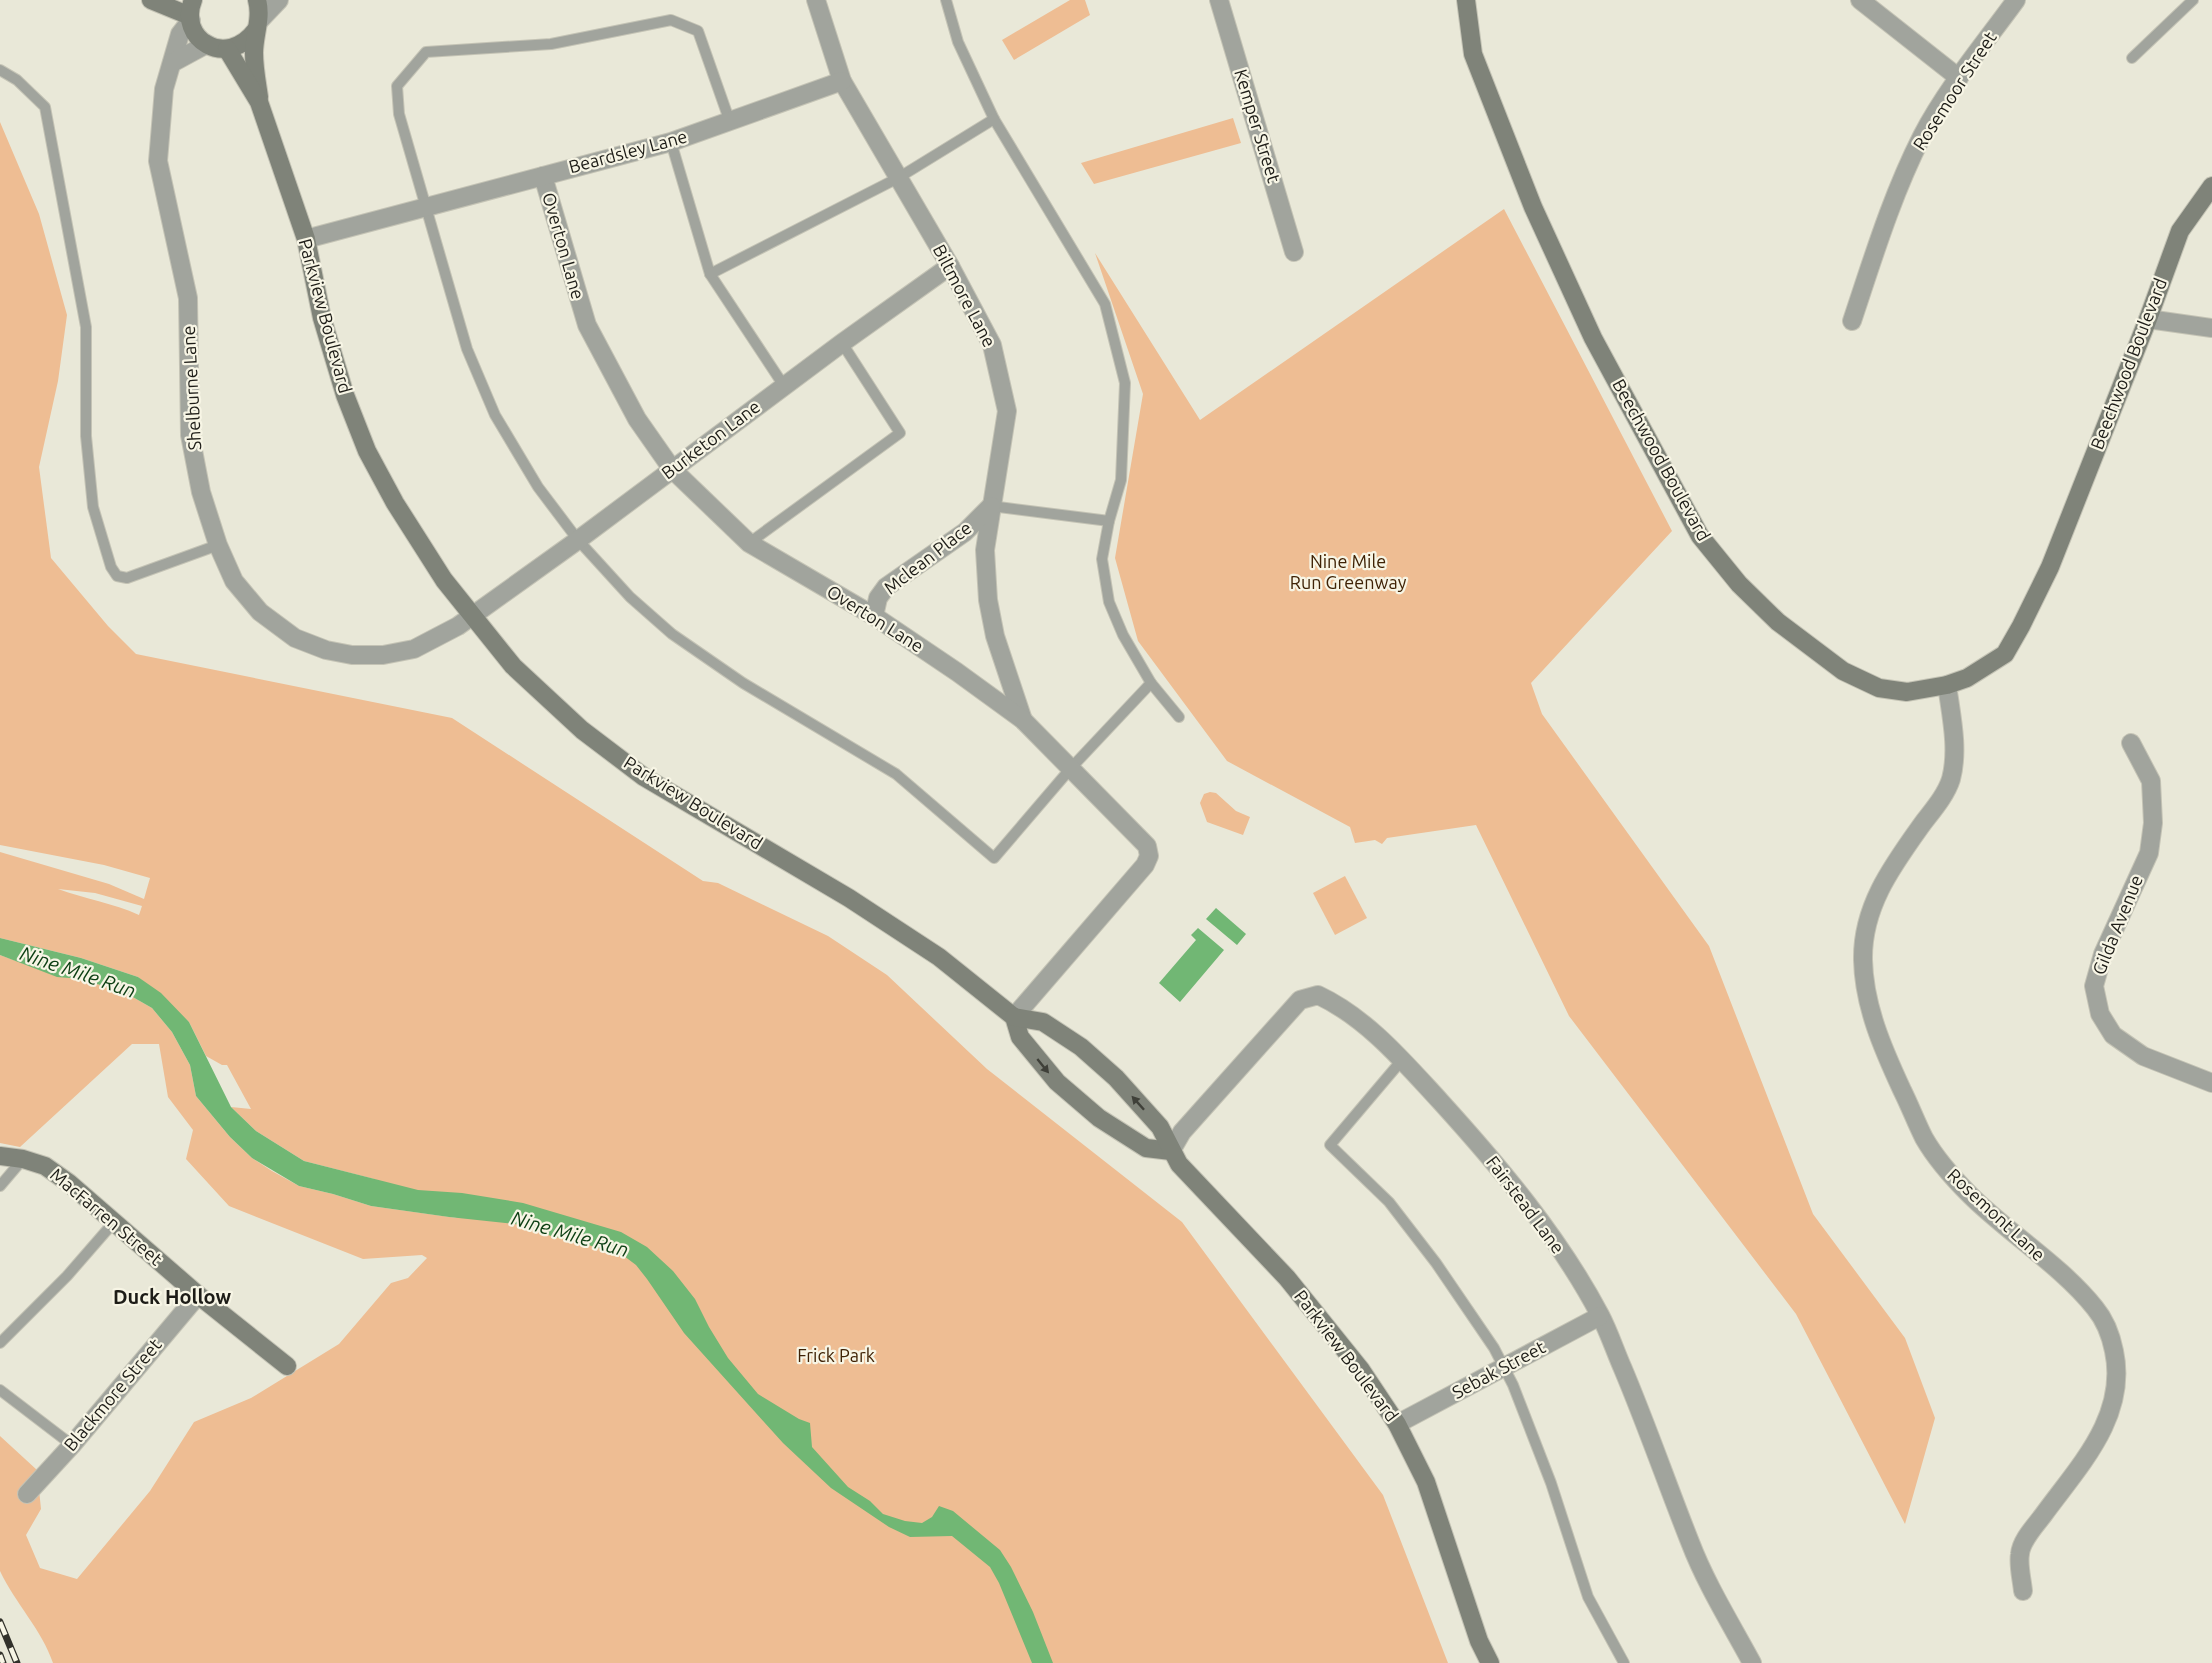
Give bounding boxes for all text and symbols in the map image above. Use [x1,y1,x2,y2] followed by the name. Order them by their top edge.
[1908,27,2000,153] street label: Rosemoor Street
[1231,66,1285,185] street label: Kemper Street
[566,126,689,176] street label: Beardsley Lane
[539,190,589,301] street label: Overton Lane
[296,236,356,395] street label: Parkview Boulevard
[929,241,1000,350] street label: Biltmore Lane
[2086,275,2170,452] street label: Beechwood Boulevard
[178,325,204,451] street label: Shelburne Lane
[1609,375,1715,544] street label: Beechwood Boulevard
[657,396,763,483] street label: Burketon Lane
[880,517,975,598] street label: Mclean Place
[1290,551,1407,592] park label: Nine Mile Run Greenway
[824,581,928,656] street label: Overton Lane
[621,751,766,853] street label: Parkview Boulevard
[2088,872,2146,977] street label: Gilda Avenue
[17,941,139,1002] water label: Nine Mile Run
[1037,1058,1050,1074] one-way arrow
[1132,1096,1145,1111] one-way arrow
[1483,1152,1569,1257] street label: Fairstead Lane
[47,1164,167,1269] street label: MacFarren Street
[1944,1164,2049,1264] street label: Rosemont Lane
[509,1206,631,1261] water label: Nine Mile Run
[113,1285,231,1308] district label: Duck Hollow
[1291,1286,1403,1425] street label: Parkview Boulevard
[60,1334,165,1454] street label: Blackmore Street
[1449,1336,1549,1402] street label: Sebak Street
[797,1345,875,1365] park label: Frick Park

